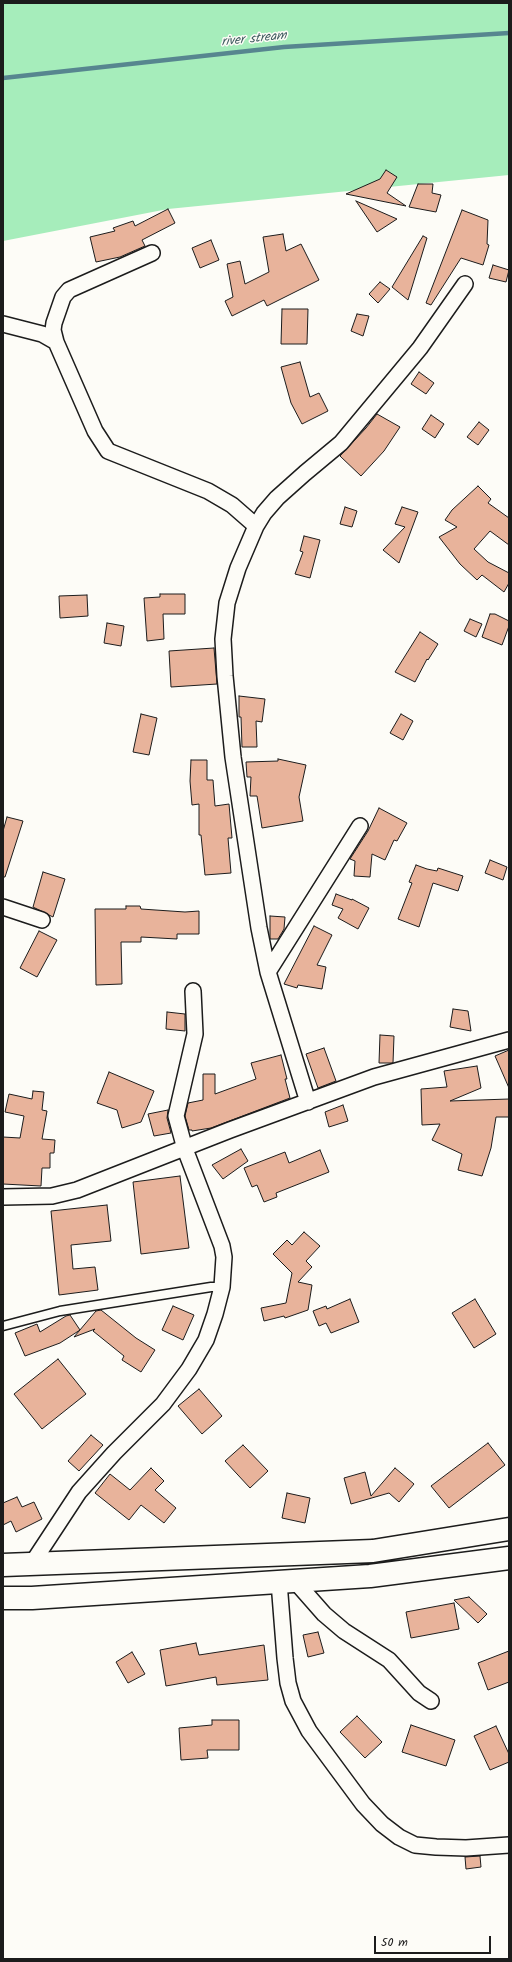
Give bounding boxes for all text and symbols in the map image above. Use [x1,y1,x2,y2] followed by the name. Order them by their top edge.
[221,29,287,51] water label: river stream
[376,1928,493,1954] scale bar
[381,1933,408,1952] text: 50 m

